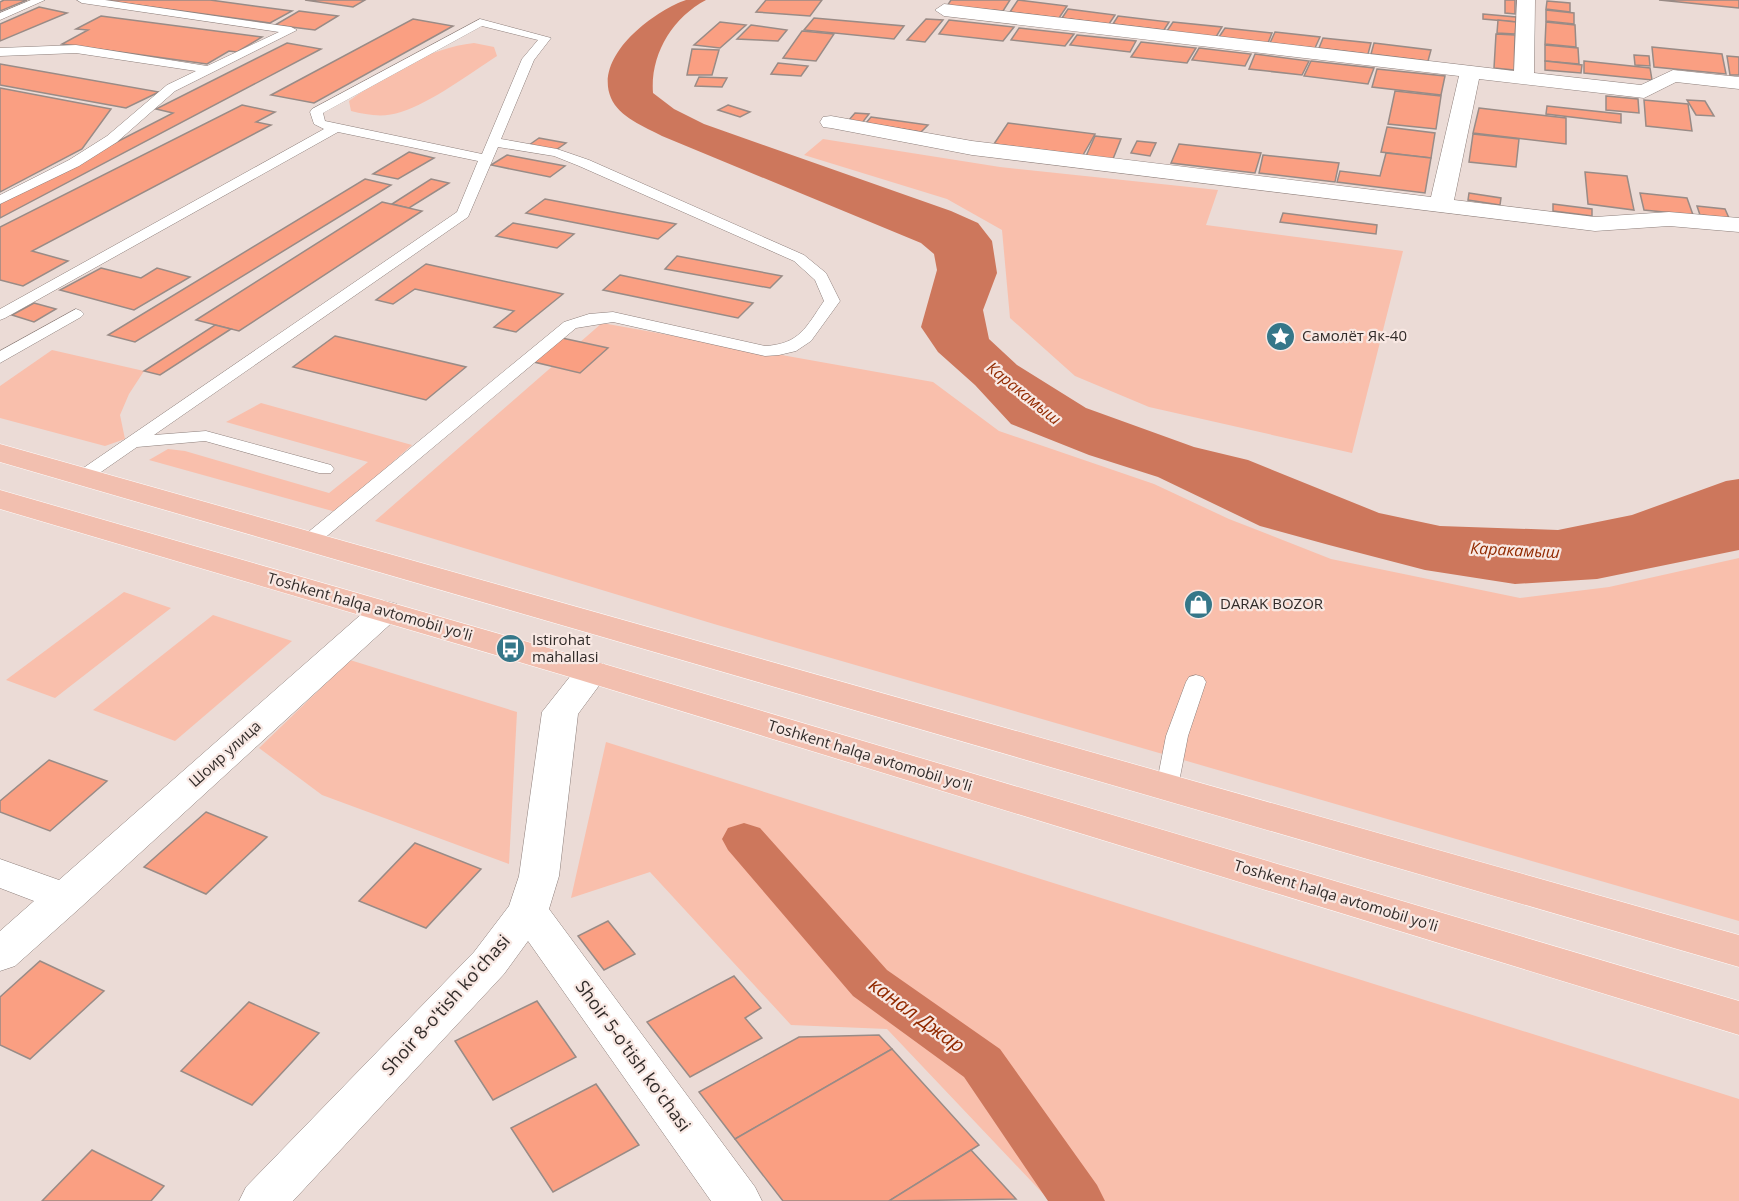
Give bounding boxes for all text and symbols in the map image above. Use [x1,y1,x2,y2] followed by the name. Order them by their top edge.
[1265,320,1297,352] place icon: Самолёт Як-40
[1302,325,1407,345] place label: Самолёт Як-40
[982,356,1066,430] water label: Каракамыш
[1470,537,1560,563] water label: Каракамыш
[265,567,475,645] street label: Toshkent halqa avtomobil yo'li
[1183,588,1215,620] shop icon: DARAK BOZOR
[1220,593,1324,613] place label: DARAK BOZOR
[532,629,599,666] place label: Istirohat mahallasi
[495,633,527,665] bus stop icon: Istirohat mahallasi
[766,714,975,796] street label: Toshkent halqa avtomobil yo'li
[184,716,265,791] street label: Шоир улица
[1232,854,1441,936] street label: Toshkent halqa avtomobil yo'li
[376,929,515,1080] street label: Shoir 8-o'tish ko'chasi
[864,971,971,1058] water label: канал Джар
[571,975,697,1136] street label: Shoir 5-o'tish ko'chasi

